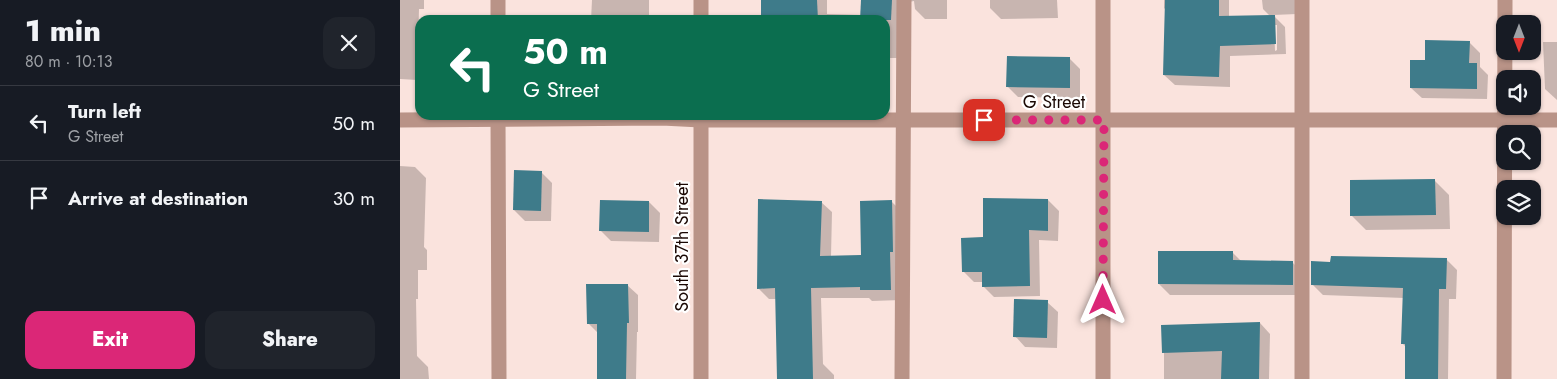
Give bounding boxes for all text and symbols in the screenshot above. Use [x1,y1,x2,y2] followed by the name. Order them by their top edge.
[25,9,101,52] text: 1 min
[1496,15,1541,60] north arrow
[1496,15,1541,225] map controls
[323,17,375,69] button: close
[523,27,608,77] text: 50 m
[440,35,505,100] icon: left
[25,50,113,73] text: 80 m · 10:13
[1496,70,1541,115] button: sound
[523,73,599,105] text: G Street
[1023,89,1086,115] street label: G Street
[68,98,141,125] text: Turn left
[963,99,1005,141] pin
[970,106,998,134] icon: arrive
[25,109,53,137] icon: left
[332,110,375,137] text: 50 m
[68,125,123,148] text: G Street
[1496,125,1541,170] button: search
[1496,180,1541,225] button: layers
[669,182,695,312] street label: South 37th Street
[25,184,53,212] icon: arrive
[68,185,248,212] text: Arrive at destination
[333,185,375,212] text: 30 m
[1076,273,1128,325] position arrow
[25,311,195,369] button: Exit
[205,311,375,369] button: Share

